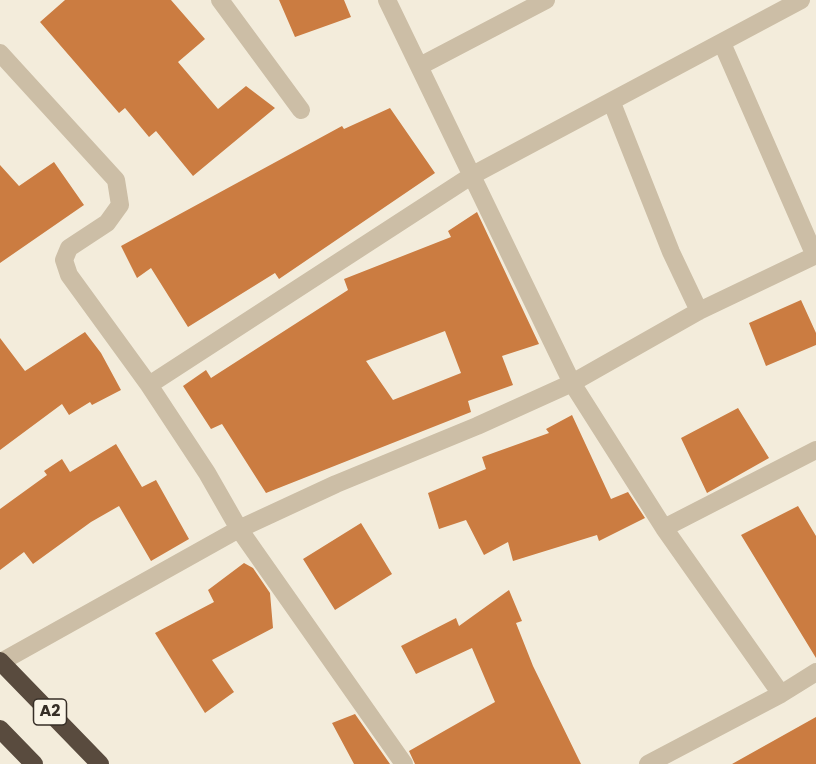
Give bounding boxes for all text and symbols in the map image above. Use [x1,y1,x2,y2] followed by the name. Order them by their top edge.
[34,699,66,725] road number: A2

